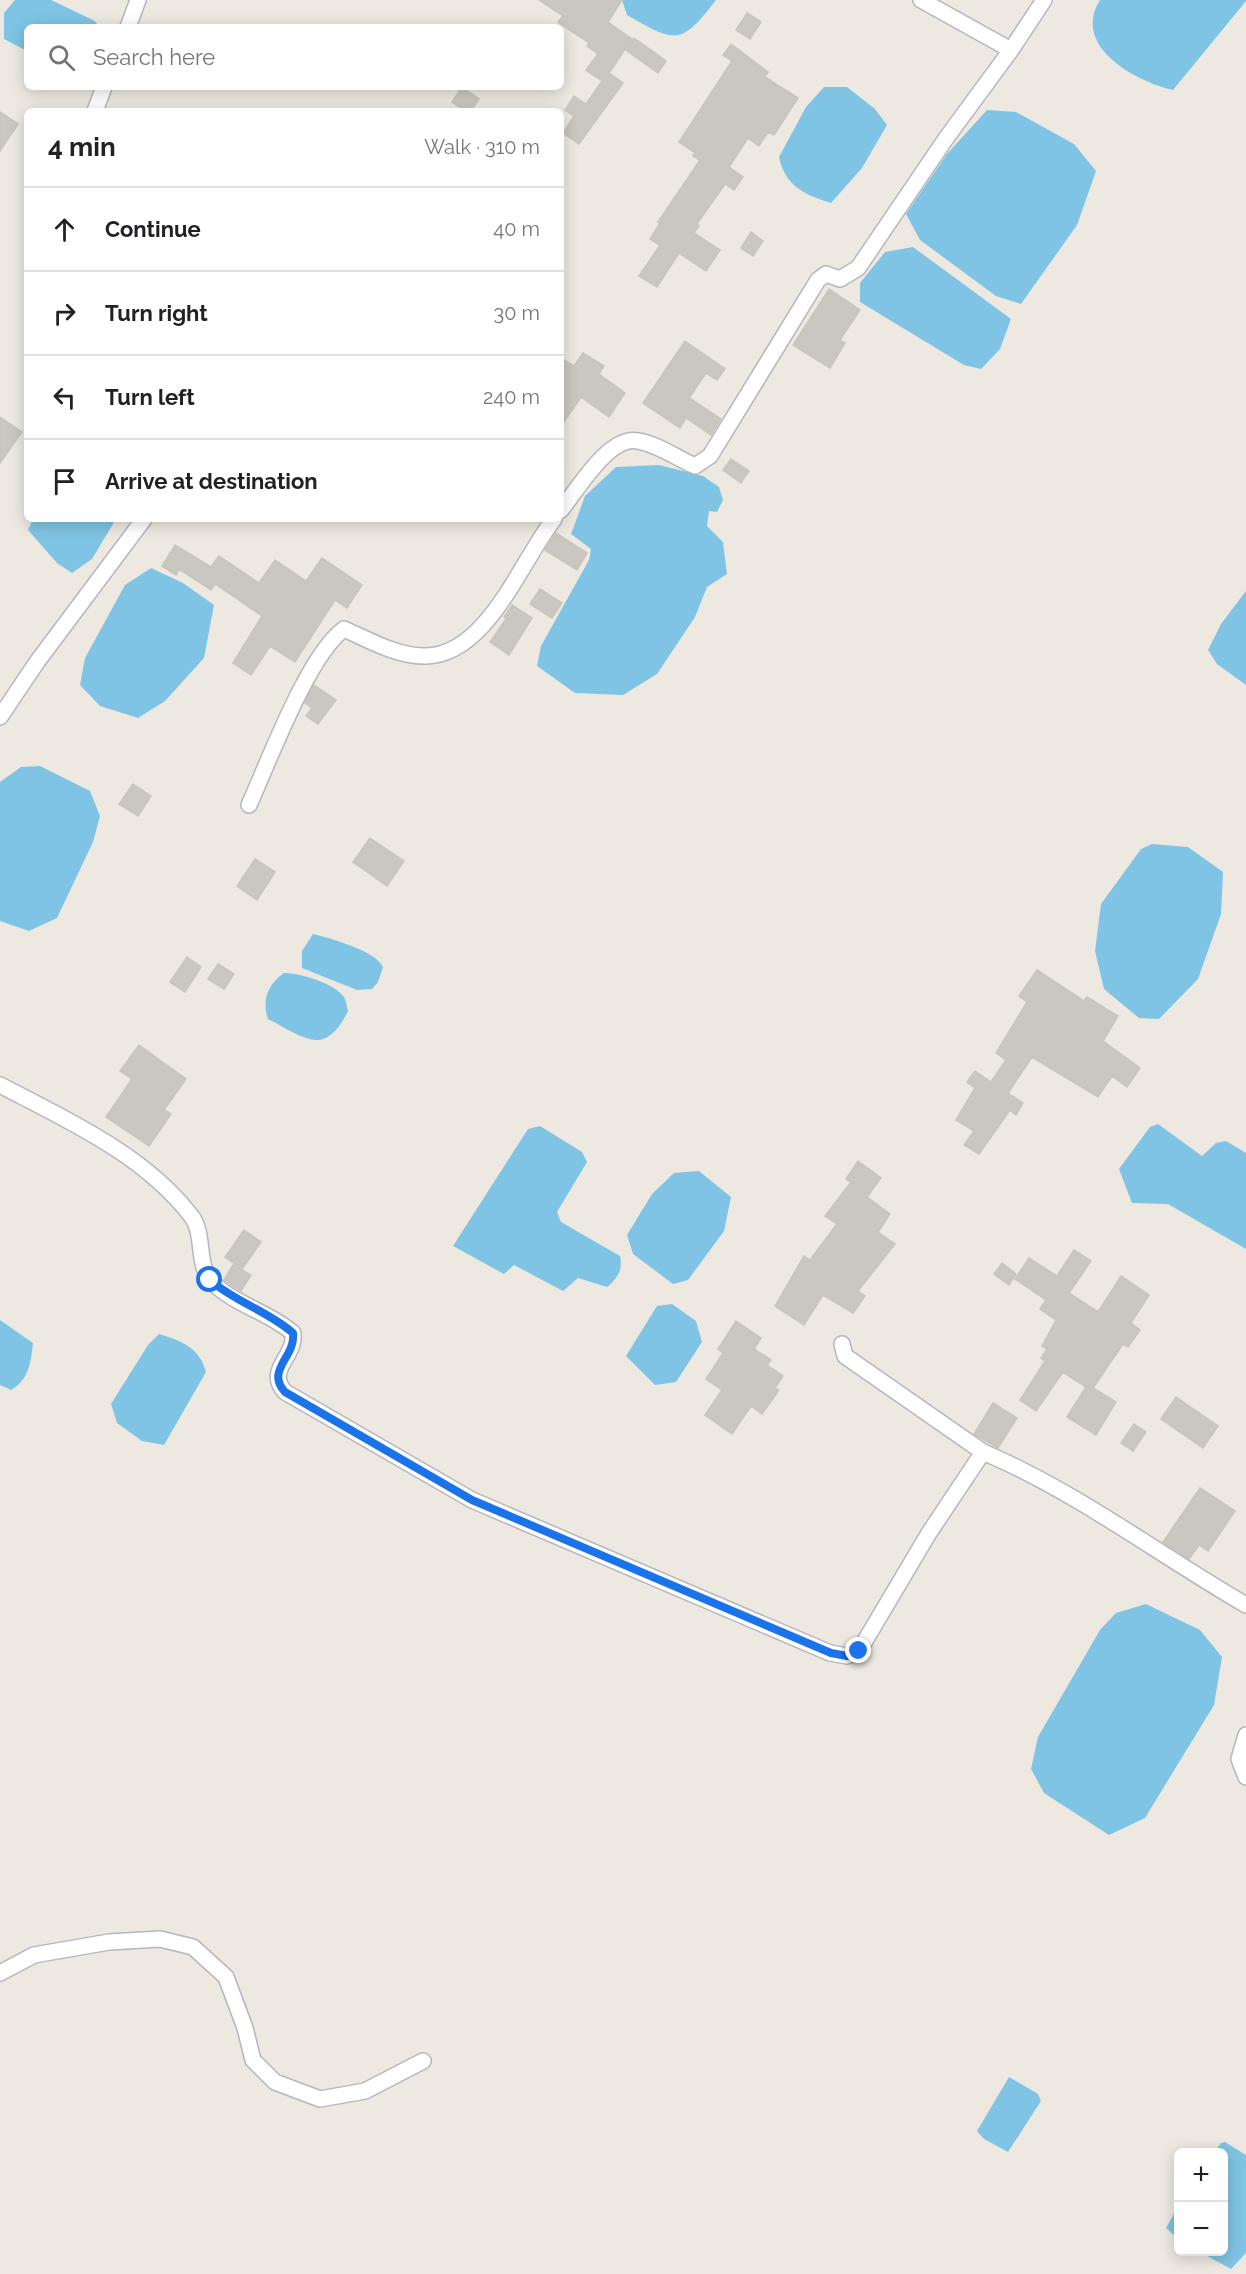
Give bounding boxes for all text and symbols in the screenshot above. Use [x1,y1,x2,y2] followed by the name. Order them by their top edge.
[24,24,564,90] search box
[45,41,78,74] icon: search
[93,44,215,70] text: Search here
[48,132,116,162] text: 4 min
[424,135,540,159] text: Walk · 310 m
[48,213,81,246] icon: ahead
[105,216,201,242] text: Continue
[493,217,540,241] text: 40 m
[48,297,81,330] icon: right
[105,300,208,326] text: Turn right
[494,301,540,325] text: 30 m
[48,381,81,414] icon: left
[105,384,195,410] text: Turn left
[483,385,540,409] text: 240 m
[48,465,81,498] icon: arrive
[105,468,318,494] text: Arrive at destination
[196,1266,222,1292] route start
[845,1637,871,1663] route end
[1174,2148,1228,2256] map controls
[1174,2148,1228,2202] button: +
[1174,2202,1228,2256] button: −

